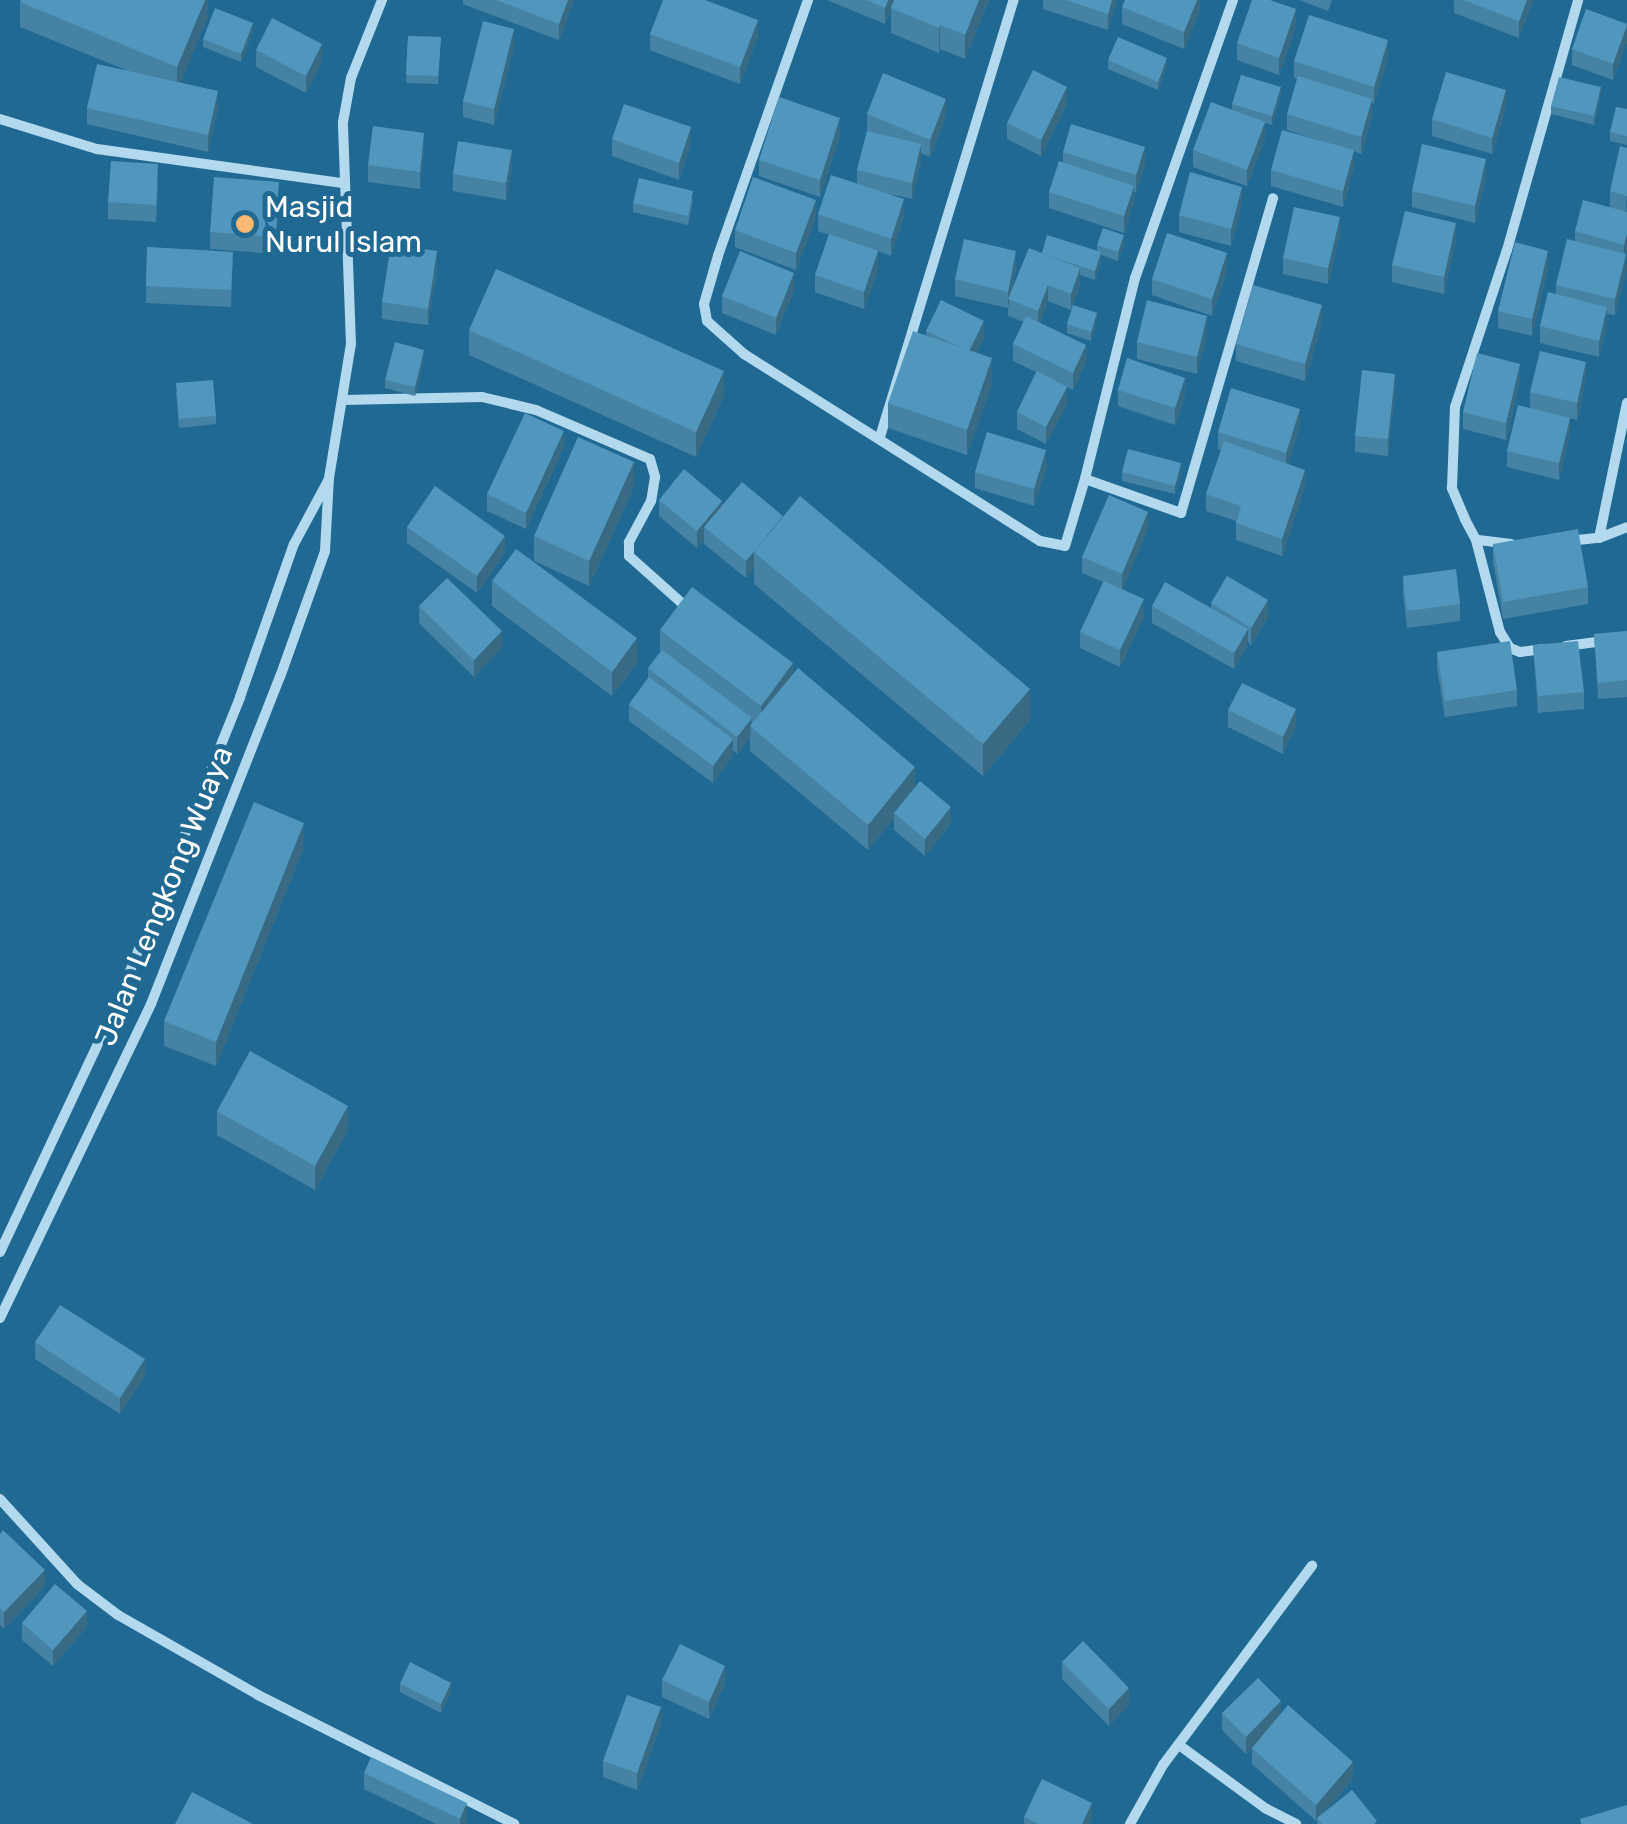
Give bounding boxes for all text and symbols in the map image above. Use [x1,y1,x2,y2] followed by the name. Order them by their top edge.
[265,189,422,260] place label: Masjid Nurul Islam
[234,213,256,235] marker: Masjid Nurul Islam
[87,741,241,1051] street label: Jalan Lengkong Wuaya

